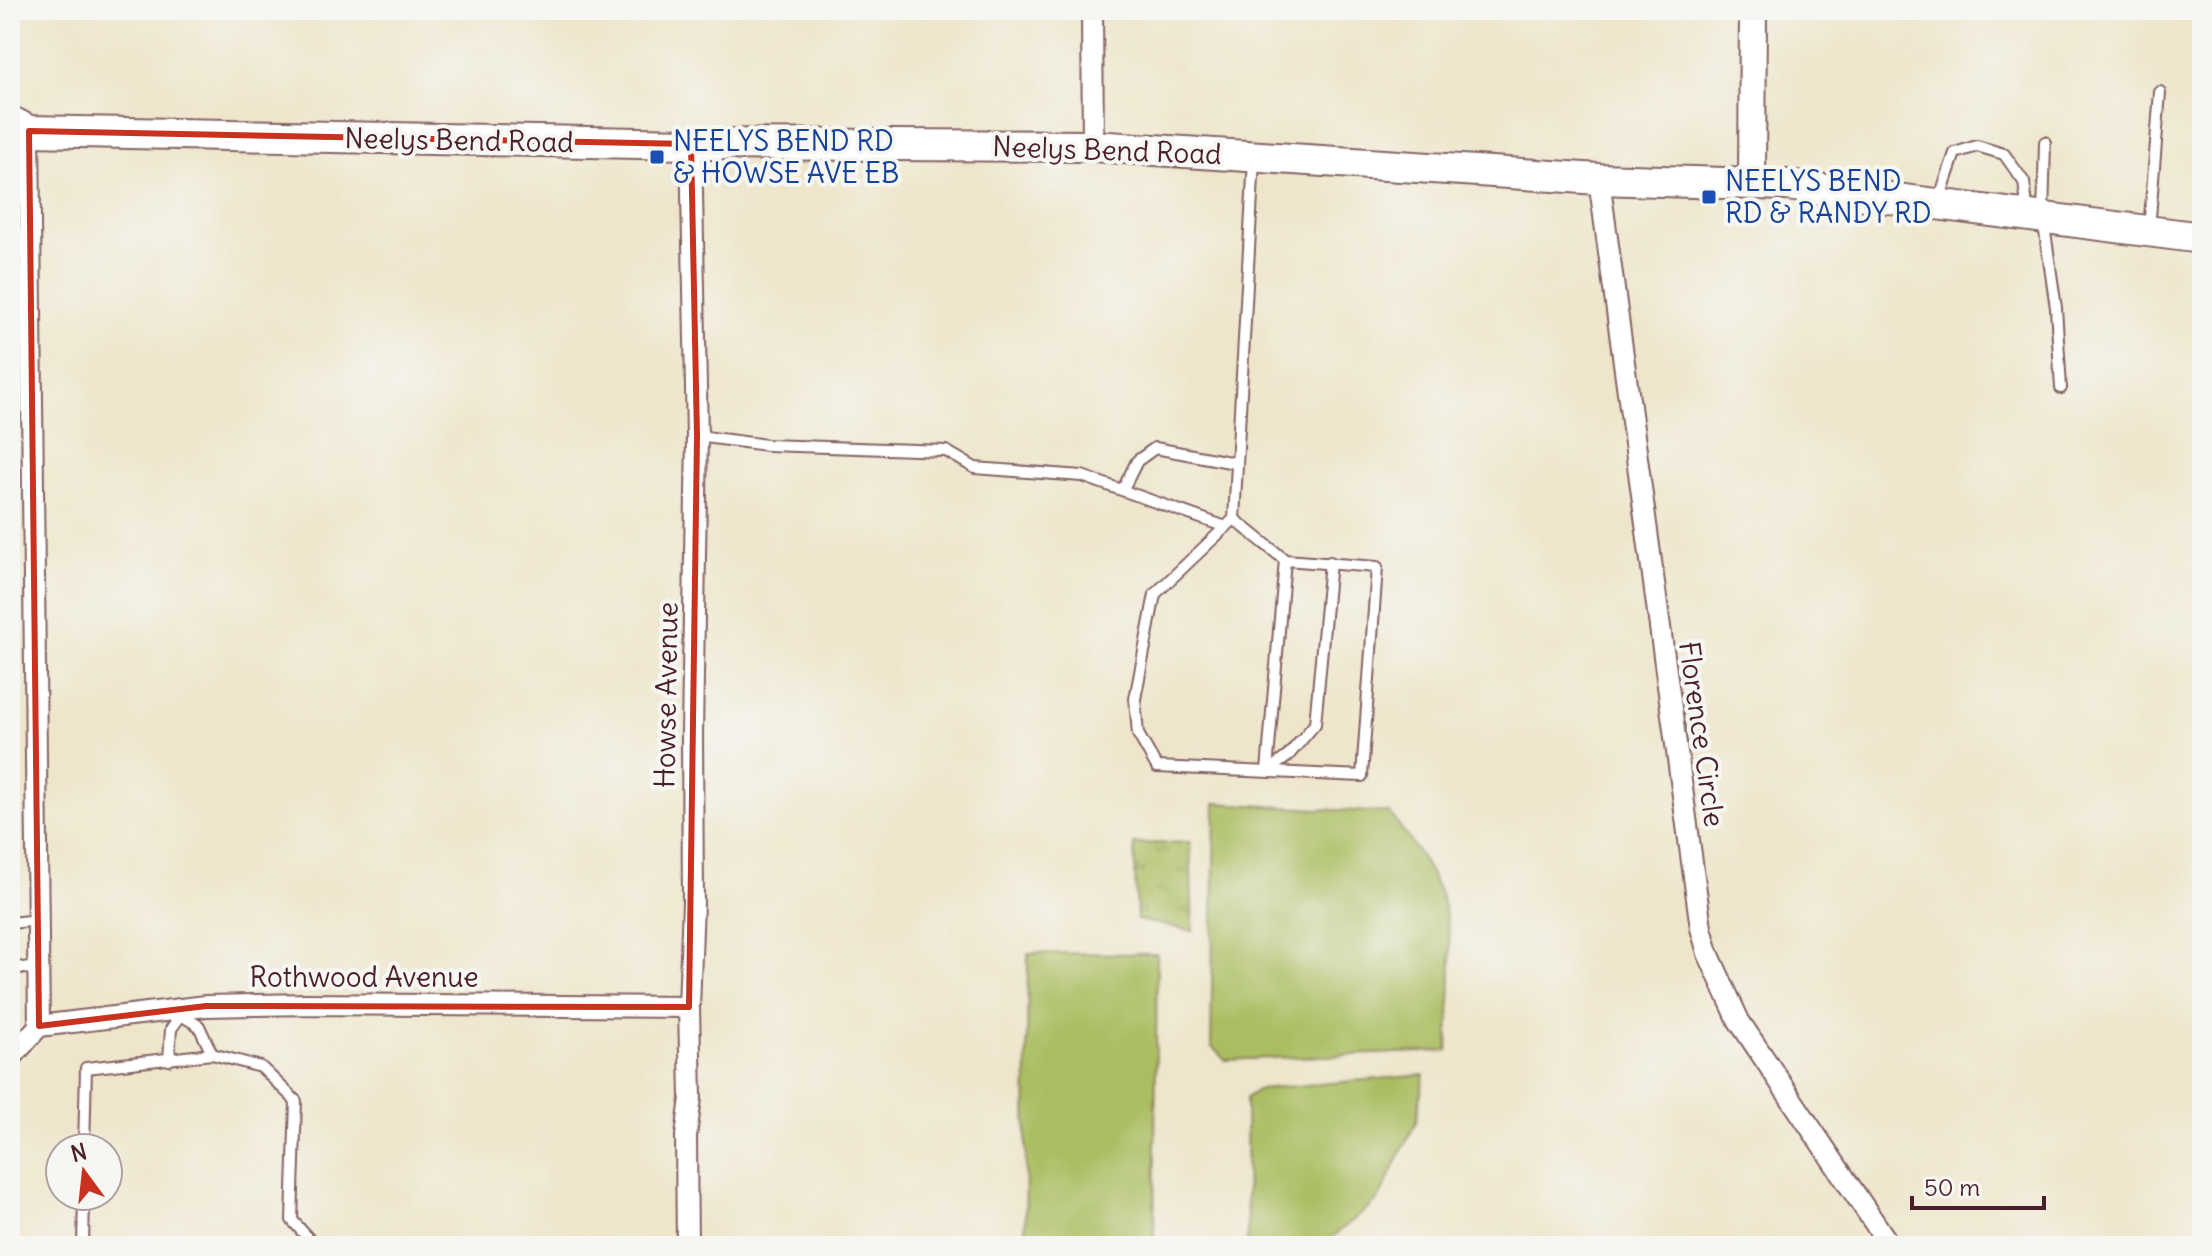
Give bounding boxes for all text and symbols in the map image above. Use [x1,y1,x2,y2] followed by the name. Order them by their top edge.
[344,120,574,160] street label: Neelys Bend Road
[673,123,899,191] place label: NEELYS BEND RD & HOWSE AVE EB
[992,128,1222,172] street label: Neelys Bend Road
[648,148,666,166] marker: NEELYS BEND RD & HOWSE AVE EB
[1725,163,1932,231] place label: NEELYS BEND RD & RANDY RD
[1700,188,1718,206] marker: NEELYS BEND RD & RANDY RD
[646,602,686,788] street label: Howse Avenue
[1671,639,1733,829] street label: Florence Circle
[250,959,479,995] street label: Rothwood Avenue
[44,1132,124,1212] north arrow
[68,1137,90,1168] text: N
[1912,1160,2044,1210] scale bar
[1924,1172,1980,1202] text: 50 m

